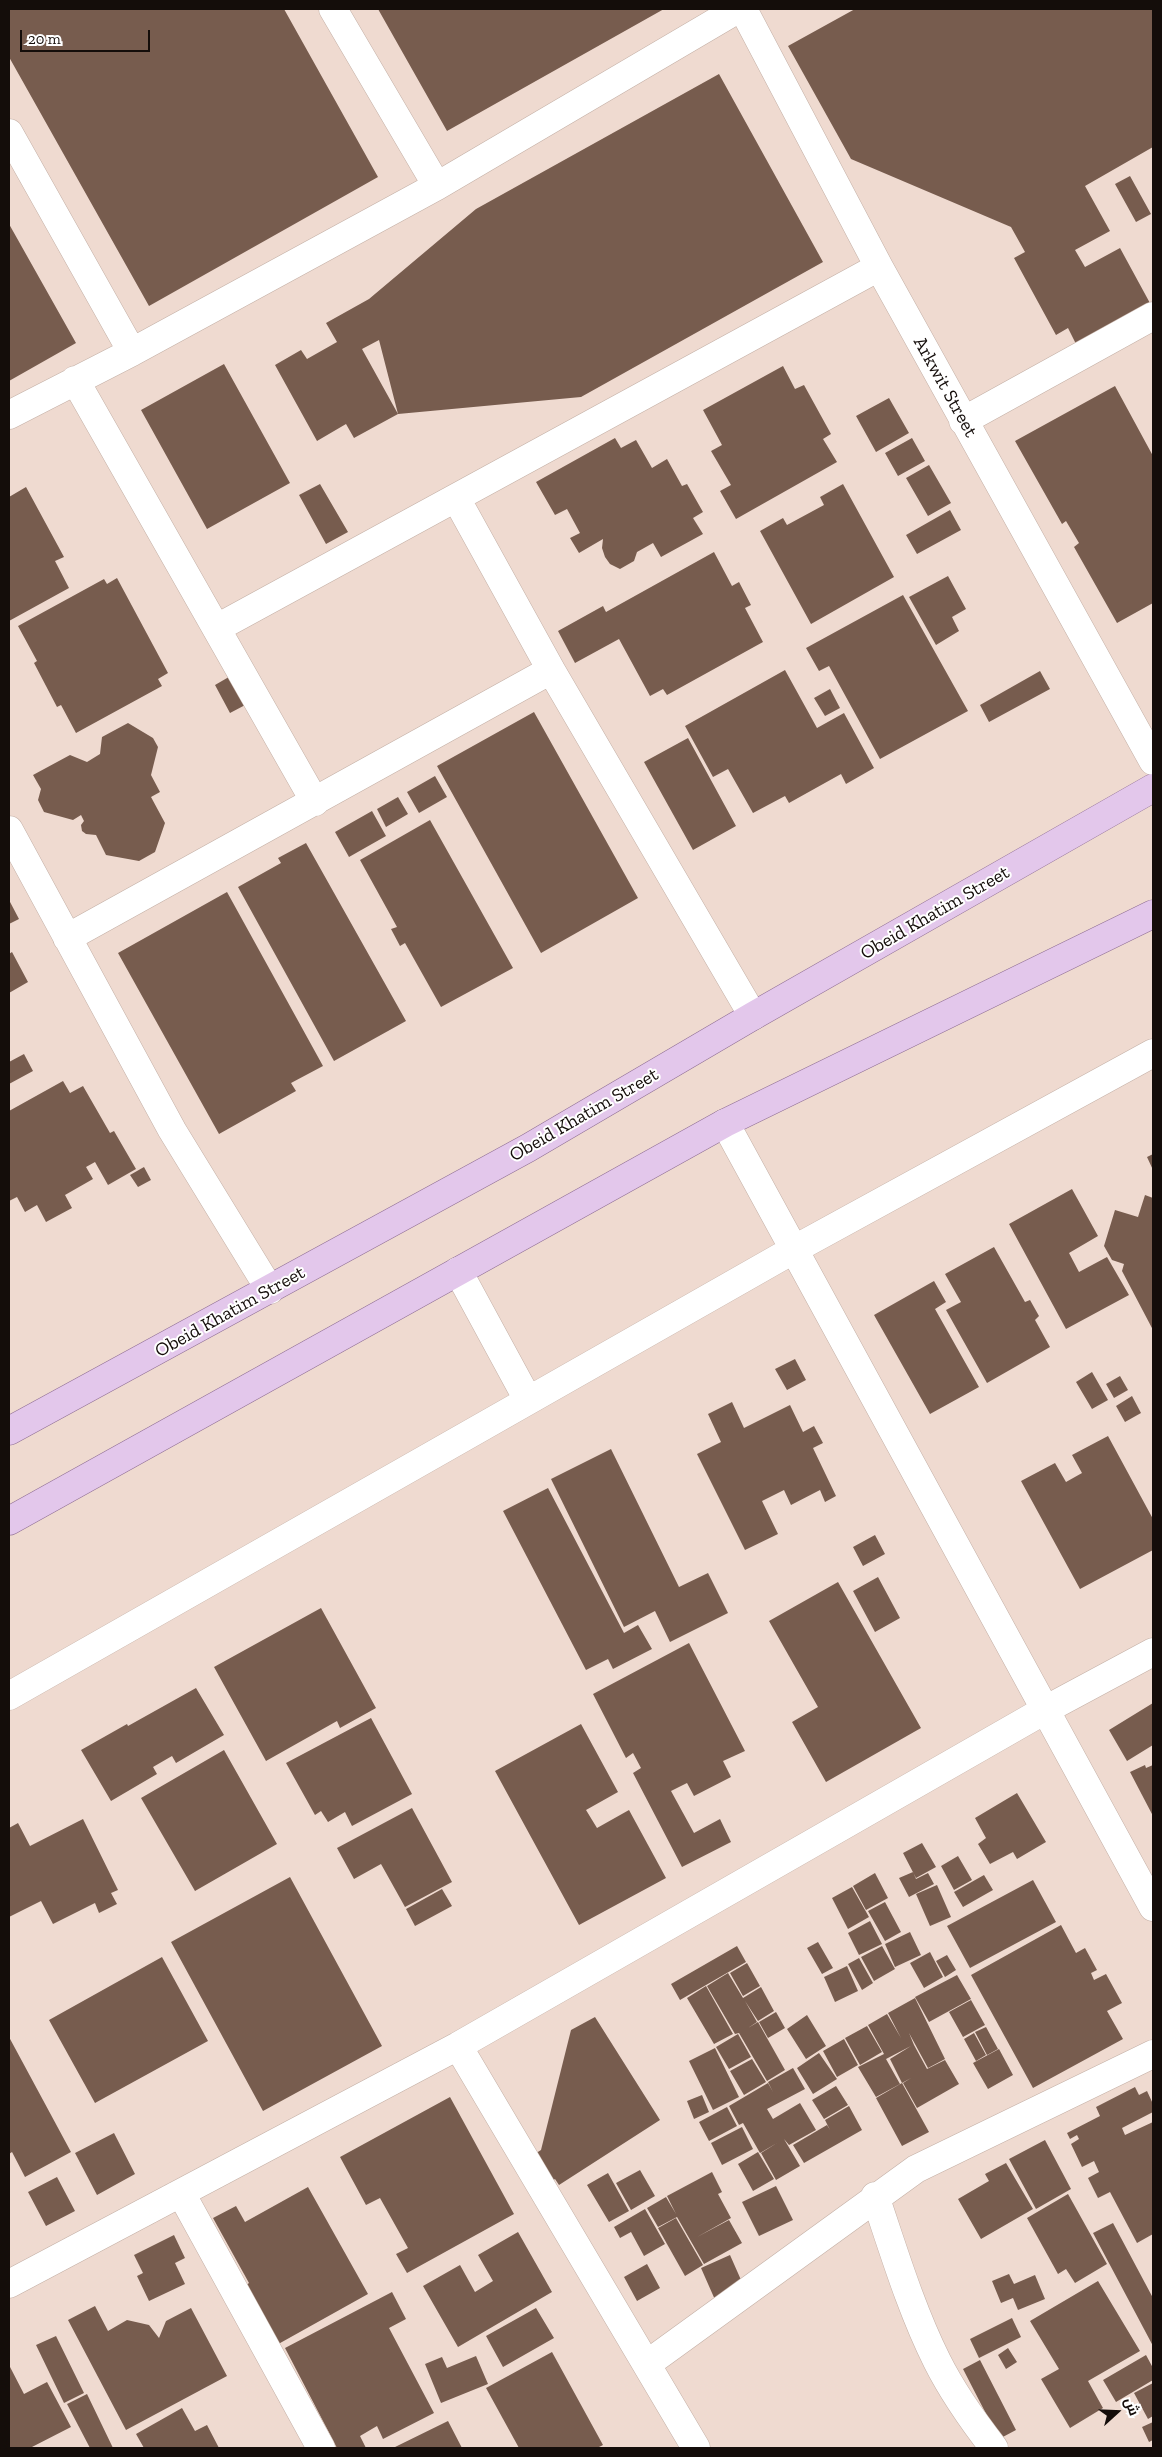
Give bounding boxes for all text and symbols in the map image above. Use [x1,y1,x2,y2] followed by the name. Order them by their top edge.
[22,20,152,52] scale bar
[28,30,61,48] text: 20 m
[908,333,982,441] street label: Arkwit Street
[857,861,1013,965] street label: Obeid Khatim Street
[506,1063,662,1167] street label: Obeid Khatim Street
[151,1261,309,1363] street label: Obeid Khatim Street
[1092,2387,1142,2437] north arrow
[1121,2395,1143,2418] text: ش

